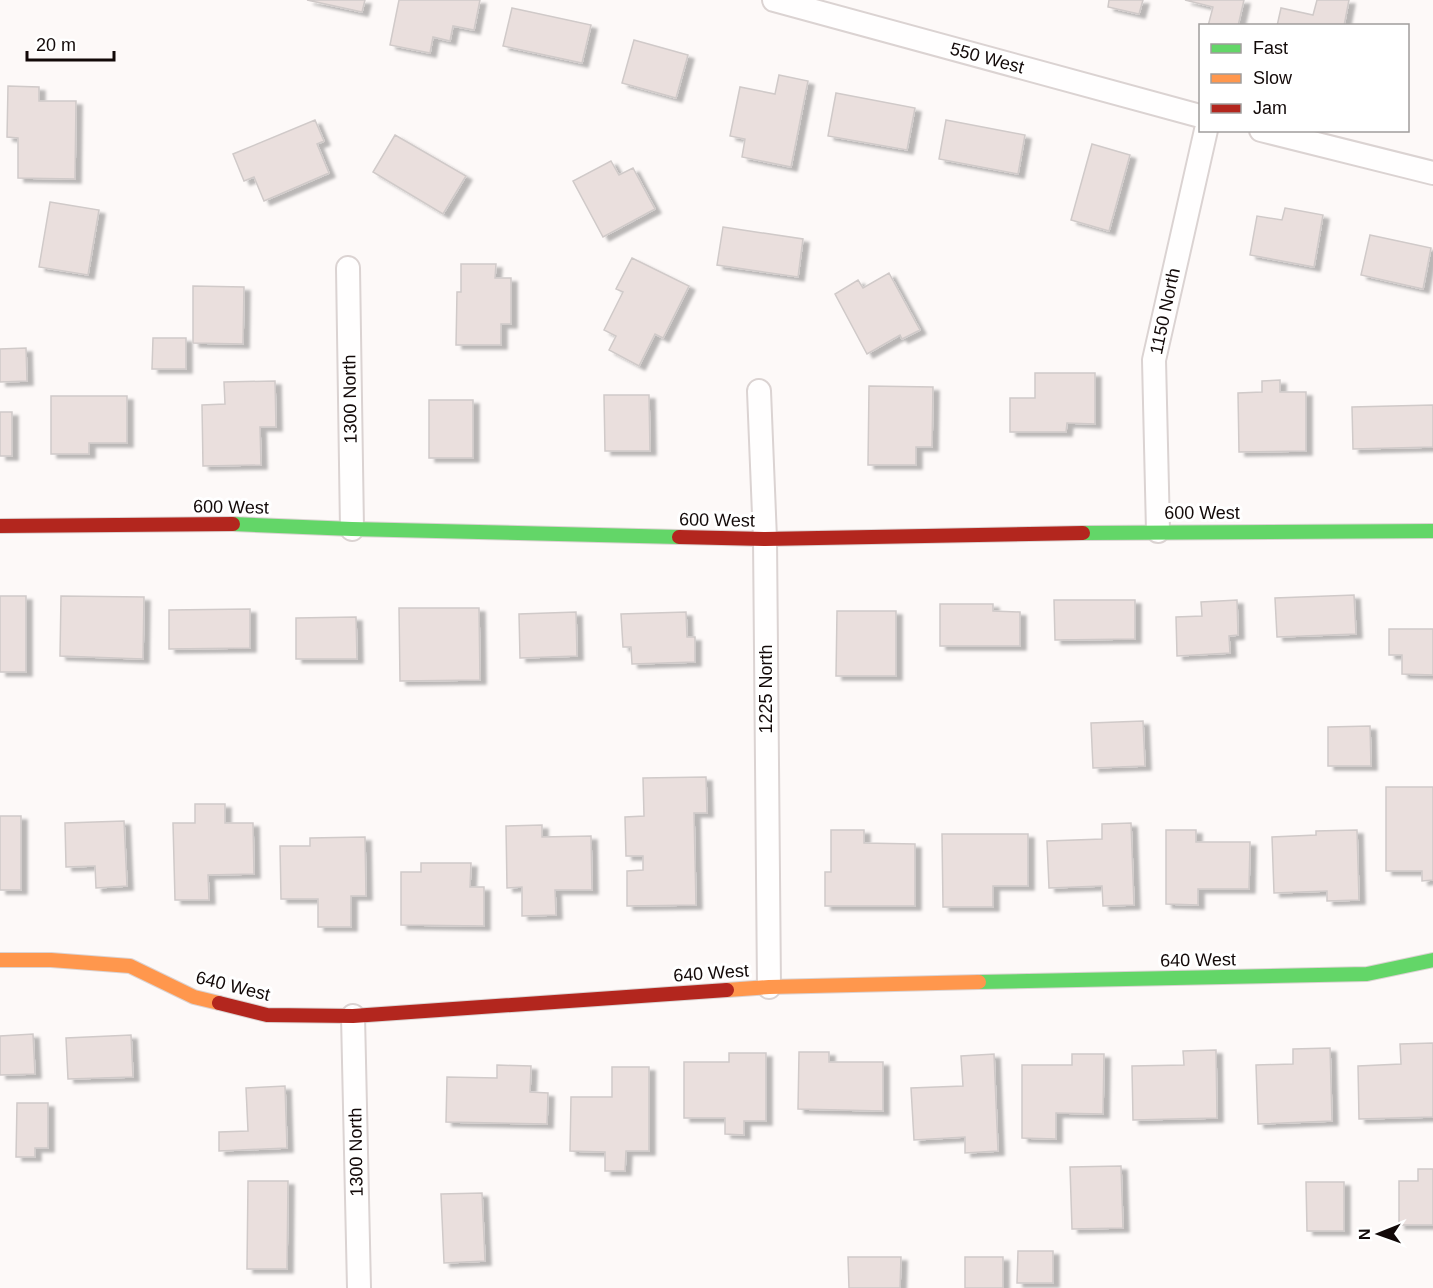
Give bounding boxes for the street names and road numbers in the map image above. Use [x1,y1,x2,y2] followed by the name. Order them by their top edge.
[948,39,1026,77] street label: 550 West
[1146,266,1184,356] street label: 1150 North
[339,354,361,444] street label: 1300 North
[193,496,269,518] street label: 600 West
[1164,503,1240,523] street label: 600 West
[679,509,755,531] street label: 600 West
[756,644,776,734] street label: 1225 North
[1160,949,1236,971] street label: 640 West
[673,960,749,986] street label: 640 West
[194,967,272,1005] street label: 640 West
[345,1107,367,1197] street label: 1300 North

